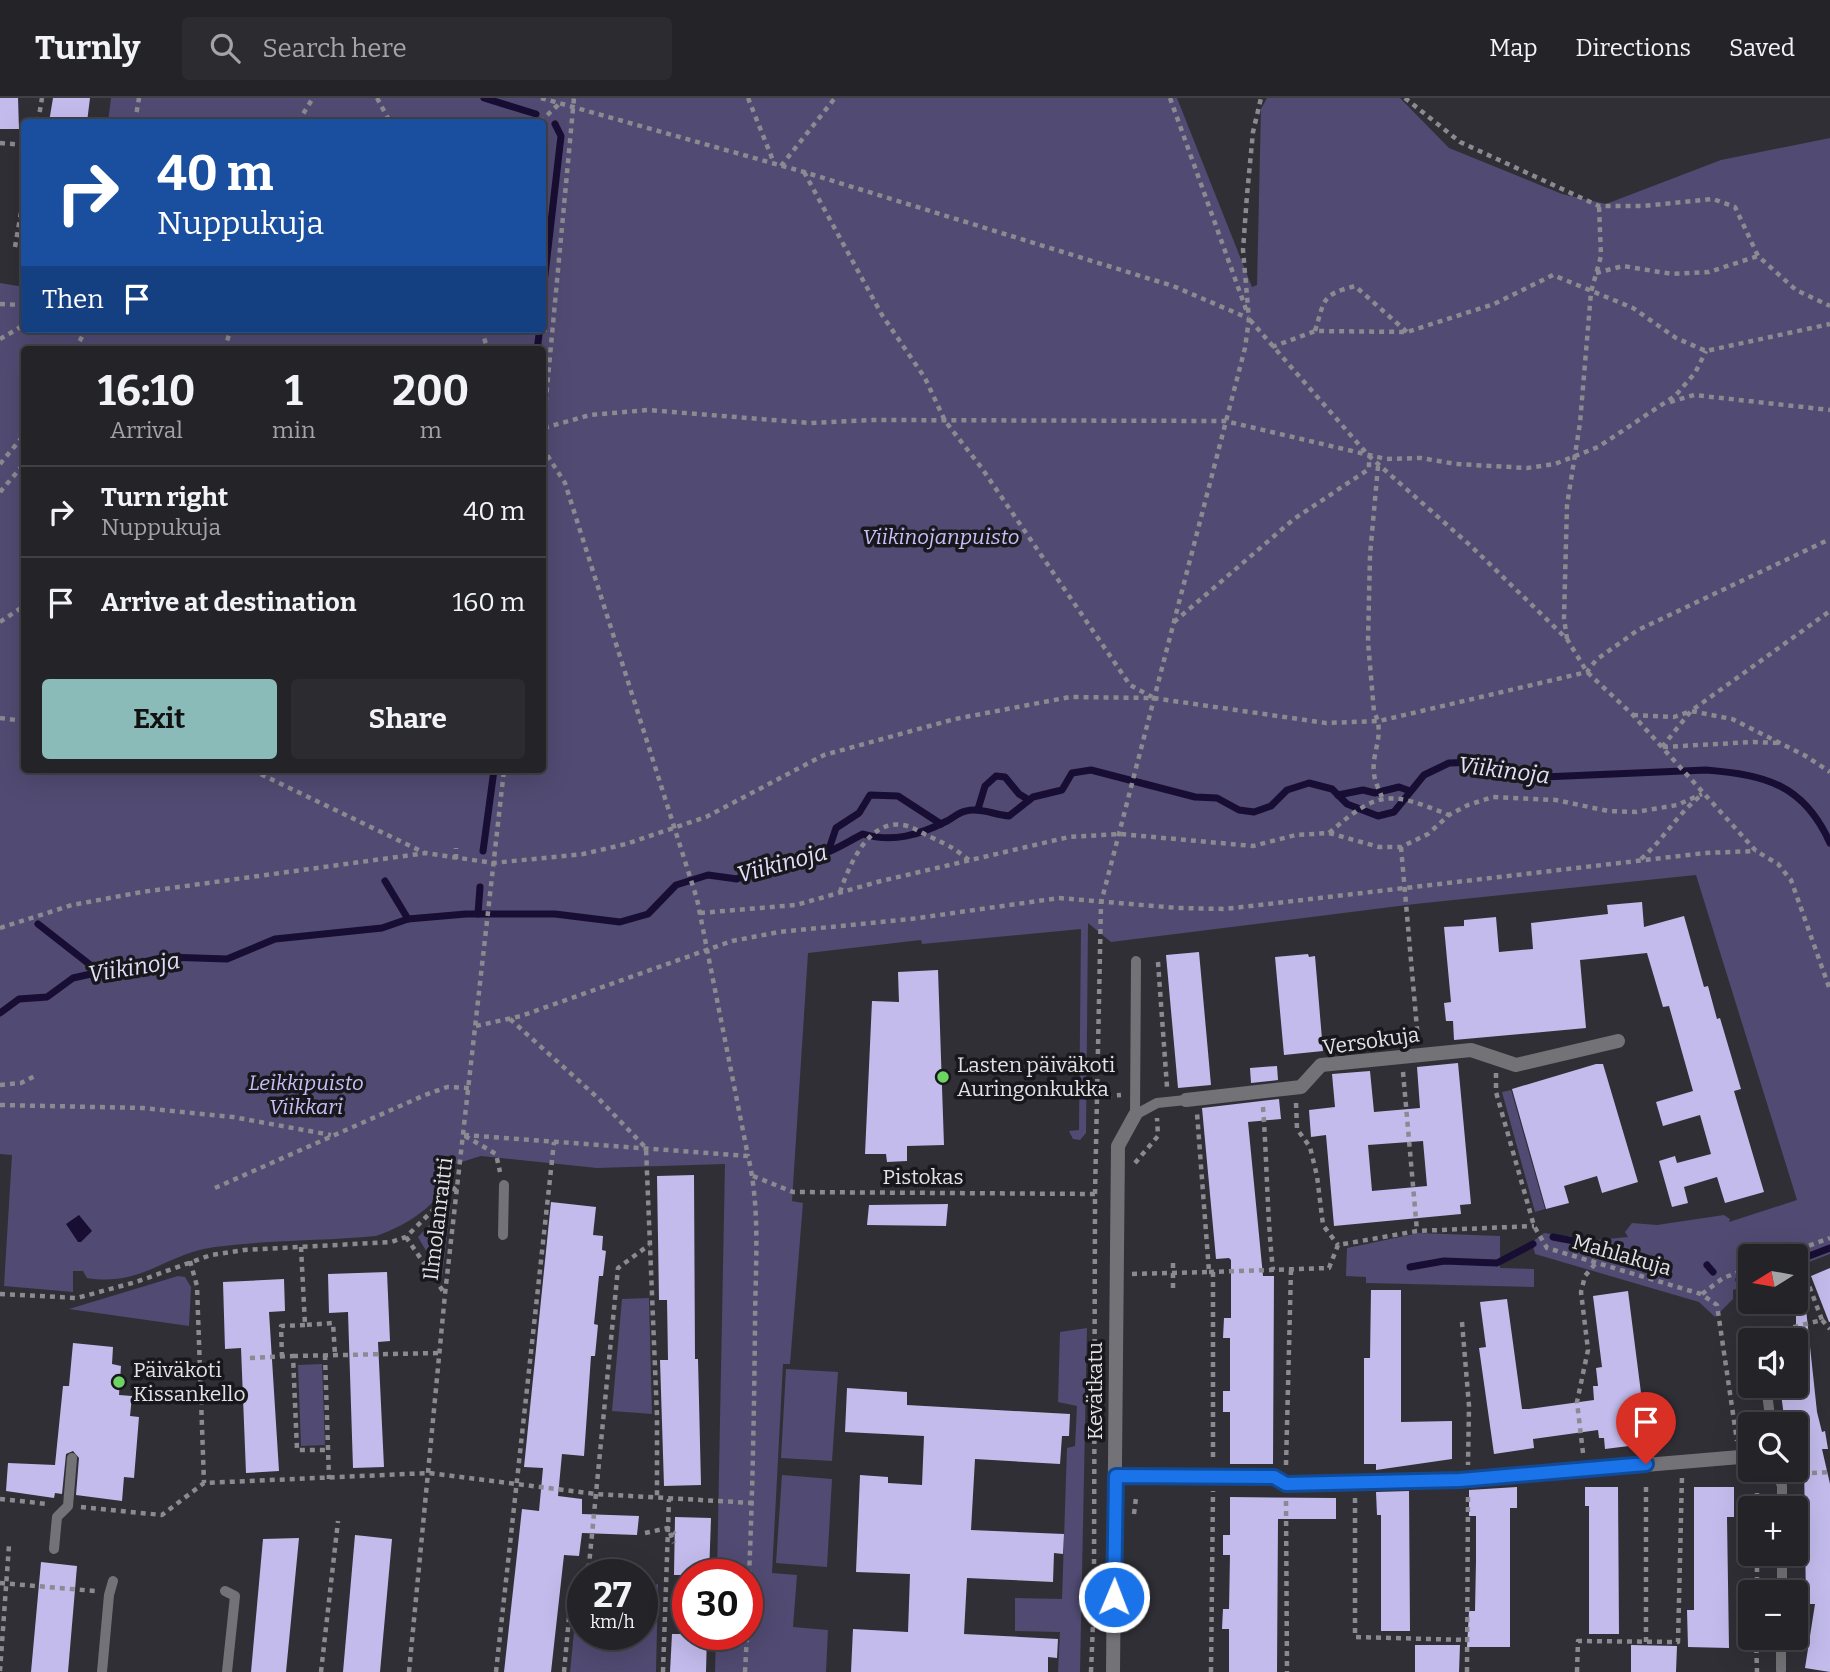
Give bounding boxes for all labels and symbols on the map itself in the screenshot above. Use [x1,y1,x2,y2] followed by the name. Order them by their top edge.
[863,524,1019,550] park label: Viikinojanpuisto
[1456,750,1552,790] water label: Viikinoja
[734,838,830,888] water label: Viikinoja
[86,946,182,988] water label: Viikinoja
[1321,1021,1422,1061] street label: Versokuja
[957,1052,1115,1102] place label: Lasten päiväkoti Auringonkukka
[935,1069,951,1085] marker: Lasten päiväkoti Auringonkukka
[248,1070,364,1120] park label: Leikkipuisto Viikkari
[418,1156,458,1282] street label: Ilmolanraitti
[883,1164,963,1190] street label: Pistokas
[1569,1228,1675,1282] street label: Mahlakuja
[1738,1244,1808,1314] north arrow
[1082,1342,1108,1440] street label: Kevätkatu
[133,1357,245,1407] place label: Päiväkoti Kissankello
[111,1374,127,1390] marker: Päiväkoti Kissankello
[1616,1392,1676,1464] pin
[672,1559,763,1650] speed limit sign: 30
[1077,1560,1151,1634] position arrow

